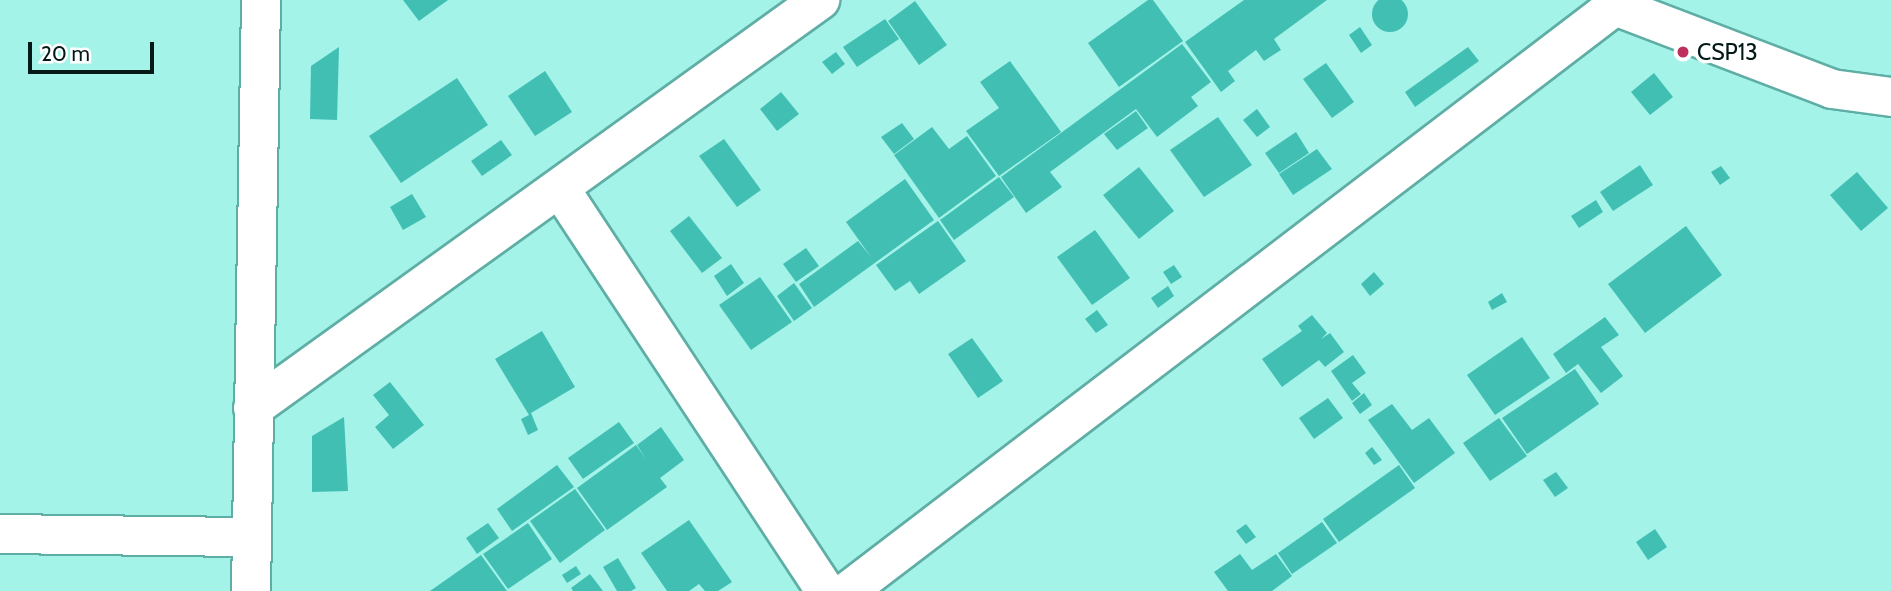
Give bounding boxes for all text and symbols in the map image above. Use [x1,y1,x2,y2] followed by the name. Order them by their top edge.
[32,28,158,72] scale bar
[1697,38,1758,66] place label: CSP13
[41,41,90,66] text: 20 m
[1675,44,1691,60] marker: CSP13

